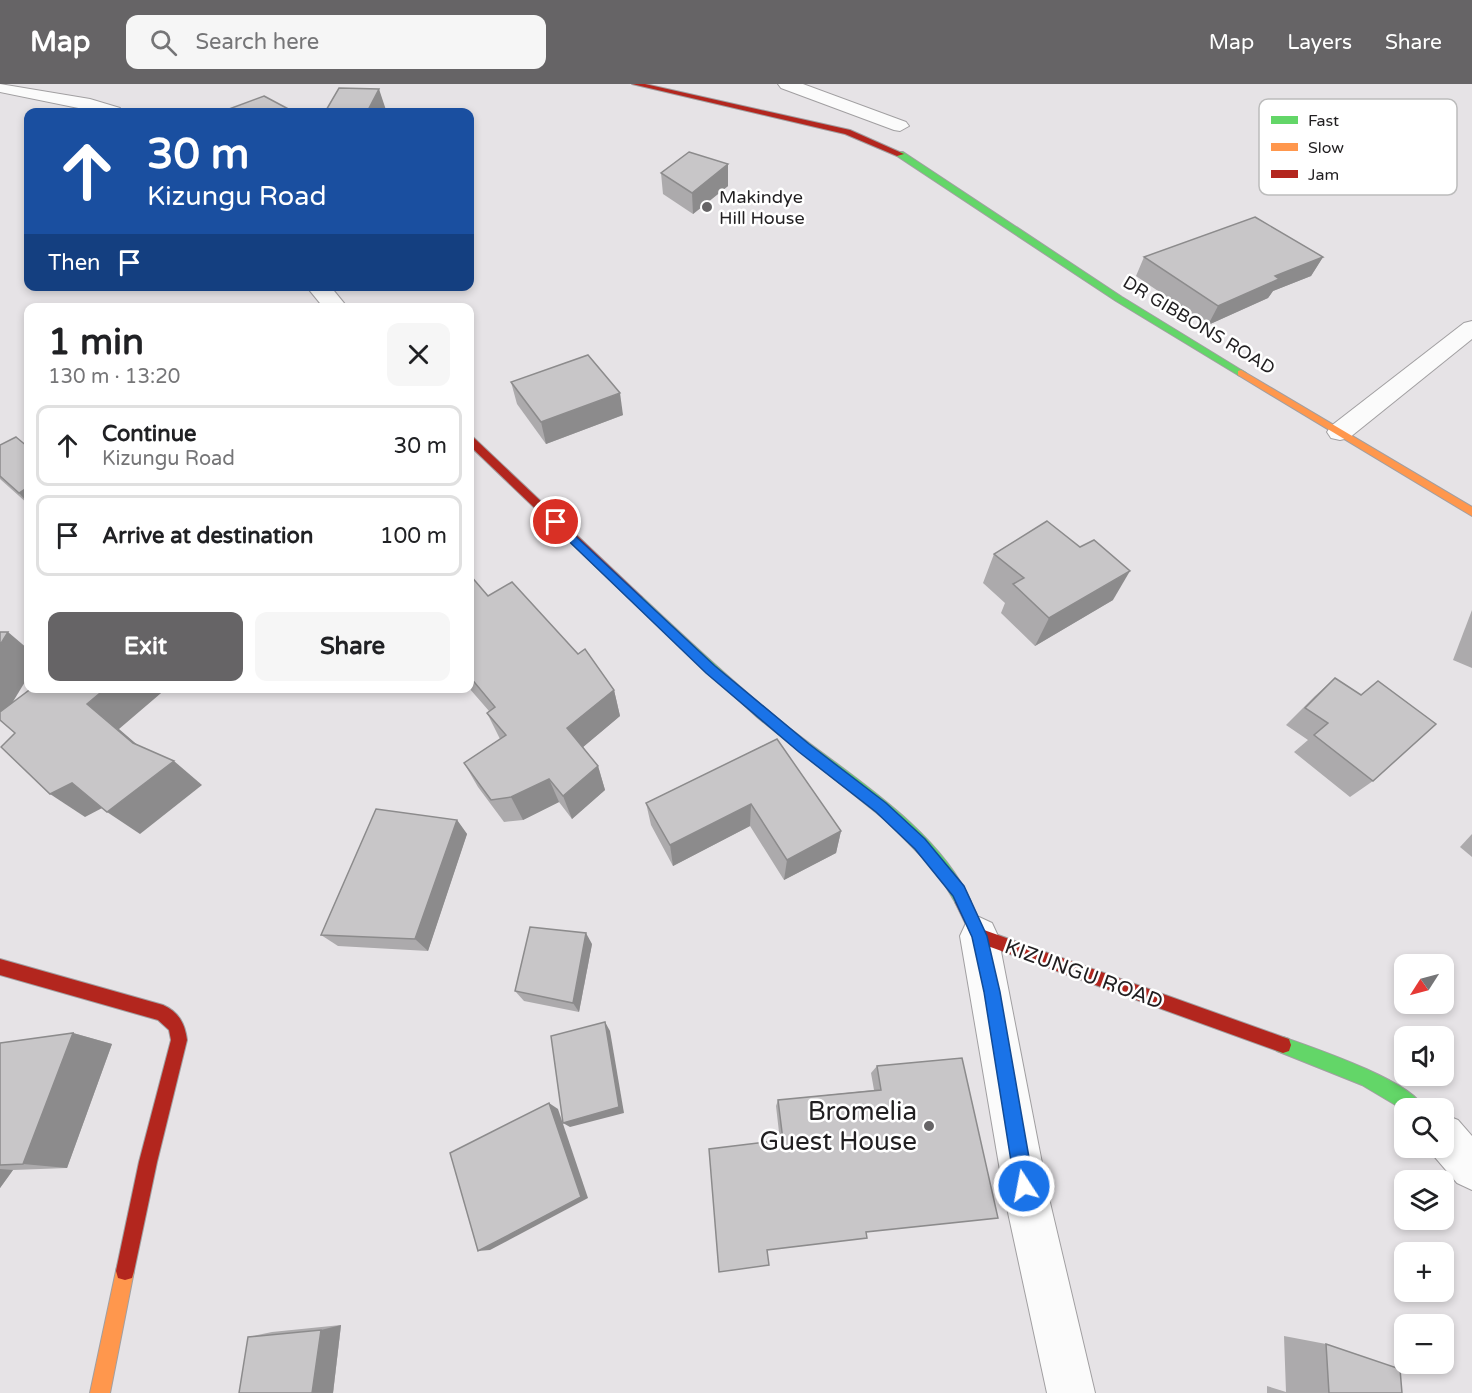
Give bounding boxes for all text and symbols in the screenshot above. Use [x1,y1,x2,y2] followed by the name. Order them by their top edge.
[126,15,546,69] search box
[30,25,90,59] text: Map
[147,26,180,59] icon: search
[195,29,319,55] text: Search here
[1209,30,1254,55] text: Map
[1287,30,1352,55] text: Layers
[1385,30,1442,55] text: Share
[1259,99,1457,195] legend
[1308,111,1339,131] text: Fast
[147,129,249,180] text: 30 m
[48,132,126,210] icon: ahead
[1308,138,1344,158] text: Slow
[1308,165,1339,185] text: Jam
[147,180,327,213] text: Kizungu Road
[719,186,805,229] place label: Makindye Hill House
[700,200,714,214] marker: Makindye Hill House
[113,246,146,279] icon: arrive
[48,250,101,276] text: Then
[1119,271,1279,379] street label: DR GIBBONS ROAD
[48,321,144,364] text: 1 min
[387,323,450,386] button: close
[48,365,180,389] text: 130 m · 13:20
[102,421,197,447] text: Continue
[51,429,84,462] icon: ahead
[393,433,447,459] text: 30 m
[102,447,235,471] text: Kizungu Road
[530,496,581,547] pin
[539,505,572,538] icon: arrive
[51,519,84,552] icon: arrive
[102,523,313,549] text: Arrive at destination
[380,523,447,549] text: 100 m
[48,612,243,681] button: Exit
[255,612,450,681] button: Share
[1001,934,1166,1015] street label: KIZUNGU ROAD
[1394,954,1454,1014] north arrow
[1394,954,1454,1374] map controls
[1394,1026,1454,1086] button: sound
[760,1096,917,1157] place label: Bromelia Guest House
[1394,1098,1454,1158] button: search
[922,1119,936,1133] marker: Bromelia Guest House
[992,1154,1056,1218] position arrow
[1394,1170,1454,1230] button: layers
[1394,1242,1454,1302] button: +
[1394,1314,1454,1374] button: −

